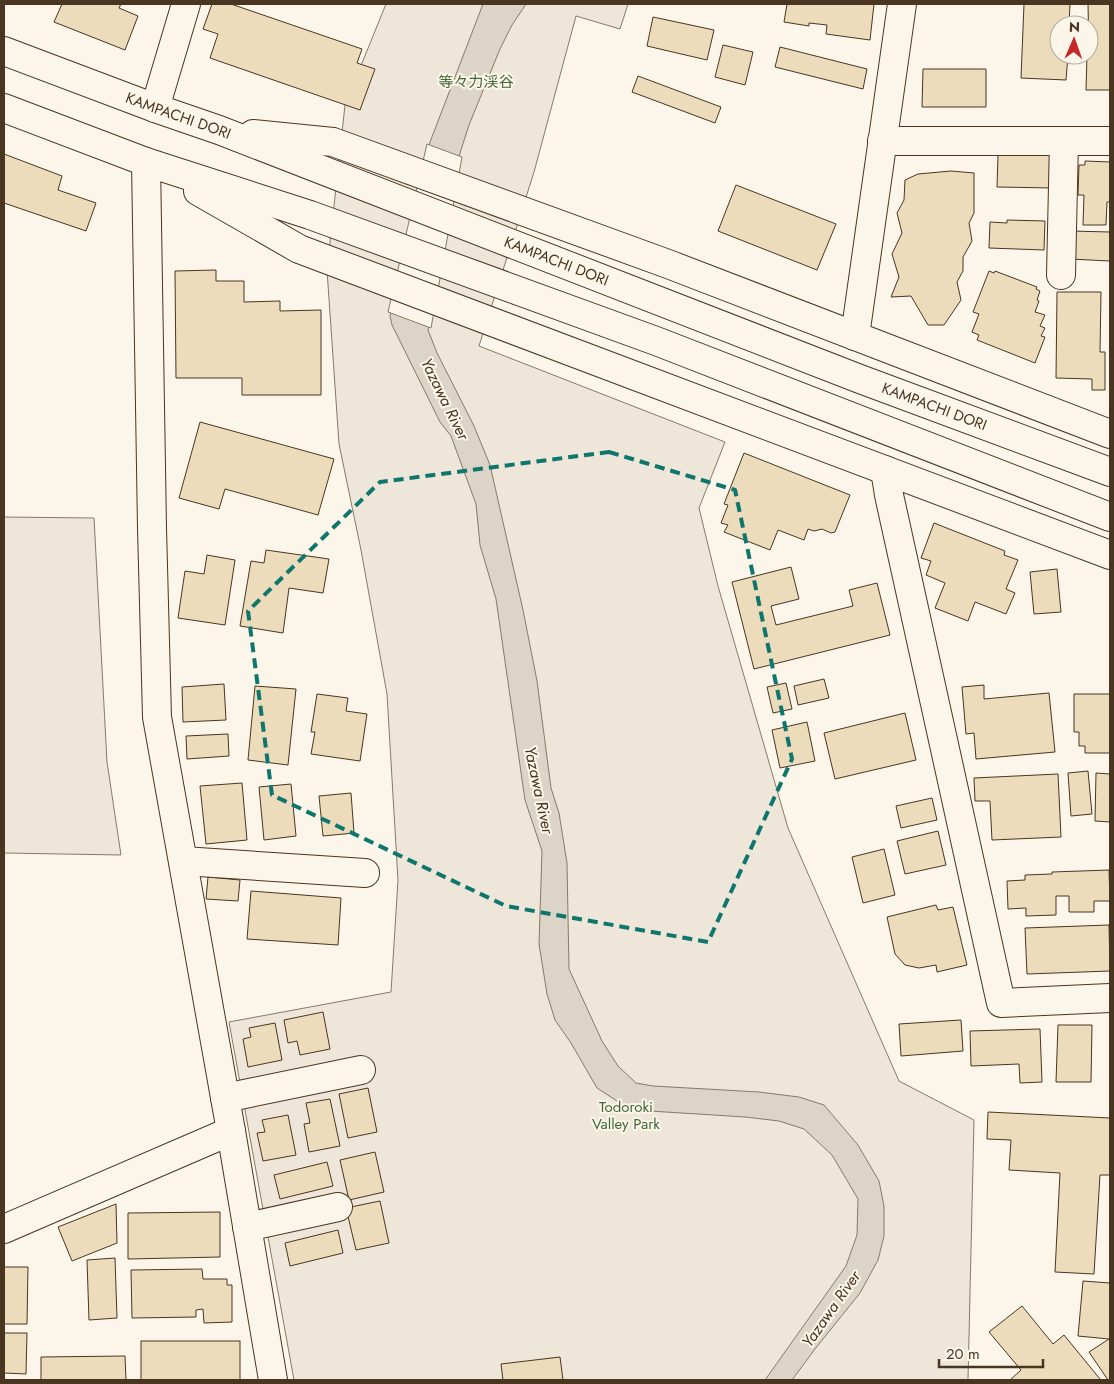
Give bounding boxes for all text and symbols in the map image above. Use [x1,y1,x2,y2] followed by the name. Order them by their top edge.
[1049,15,1099,65] north arrow
[1069,17,1080,37] text: N
[438,71,514,93] park label: 等々力渓谷
[122,87,234,145] street label: KAMPACHI DORI
[501,231,612,291] street label: KAMPACHI DORI
[415,354,476,445] water label: Yazawa River
[879,377,990,436] street label: KAMPACHI DORI
[519,744,560,837] water label: Yazawa River
[592,1096,660,1135] park label: Todoroki Valley Park
[796,1265,867,1352] water label: Yazawa River
[939,1336,1043,1368] scale bar
[946,1343,980,1365] text: 20 m

